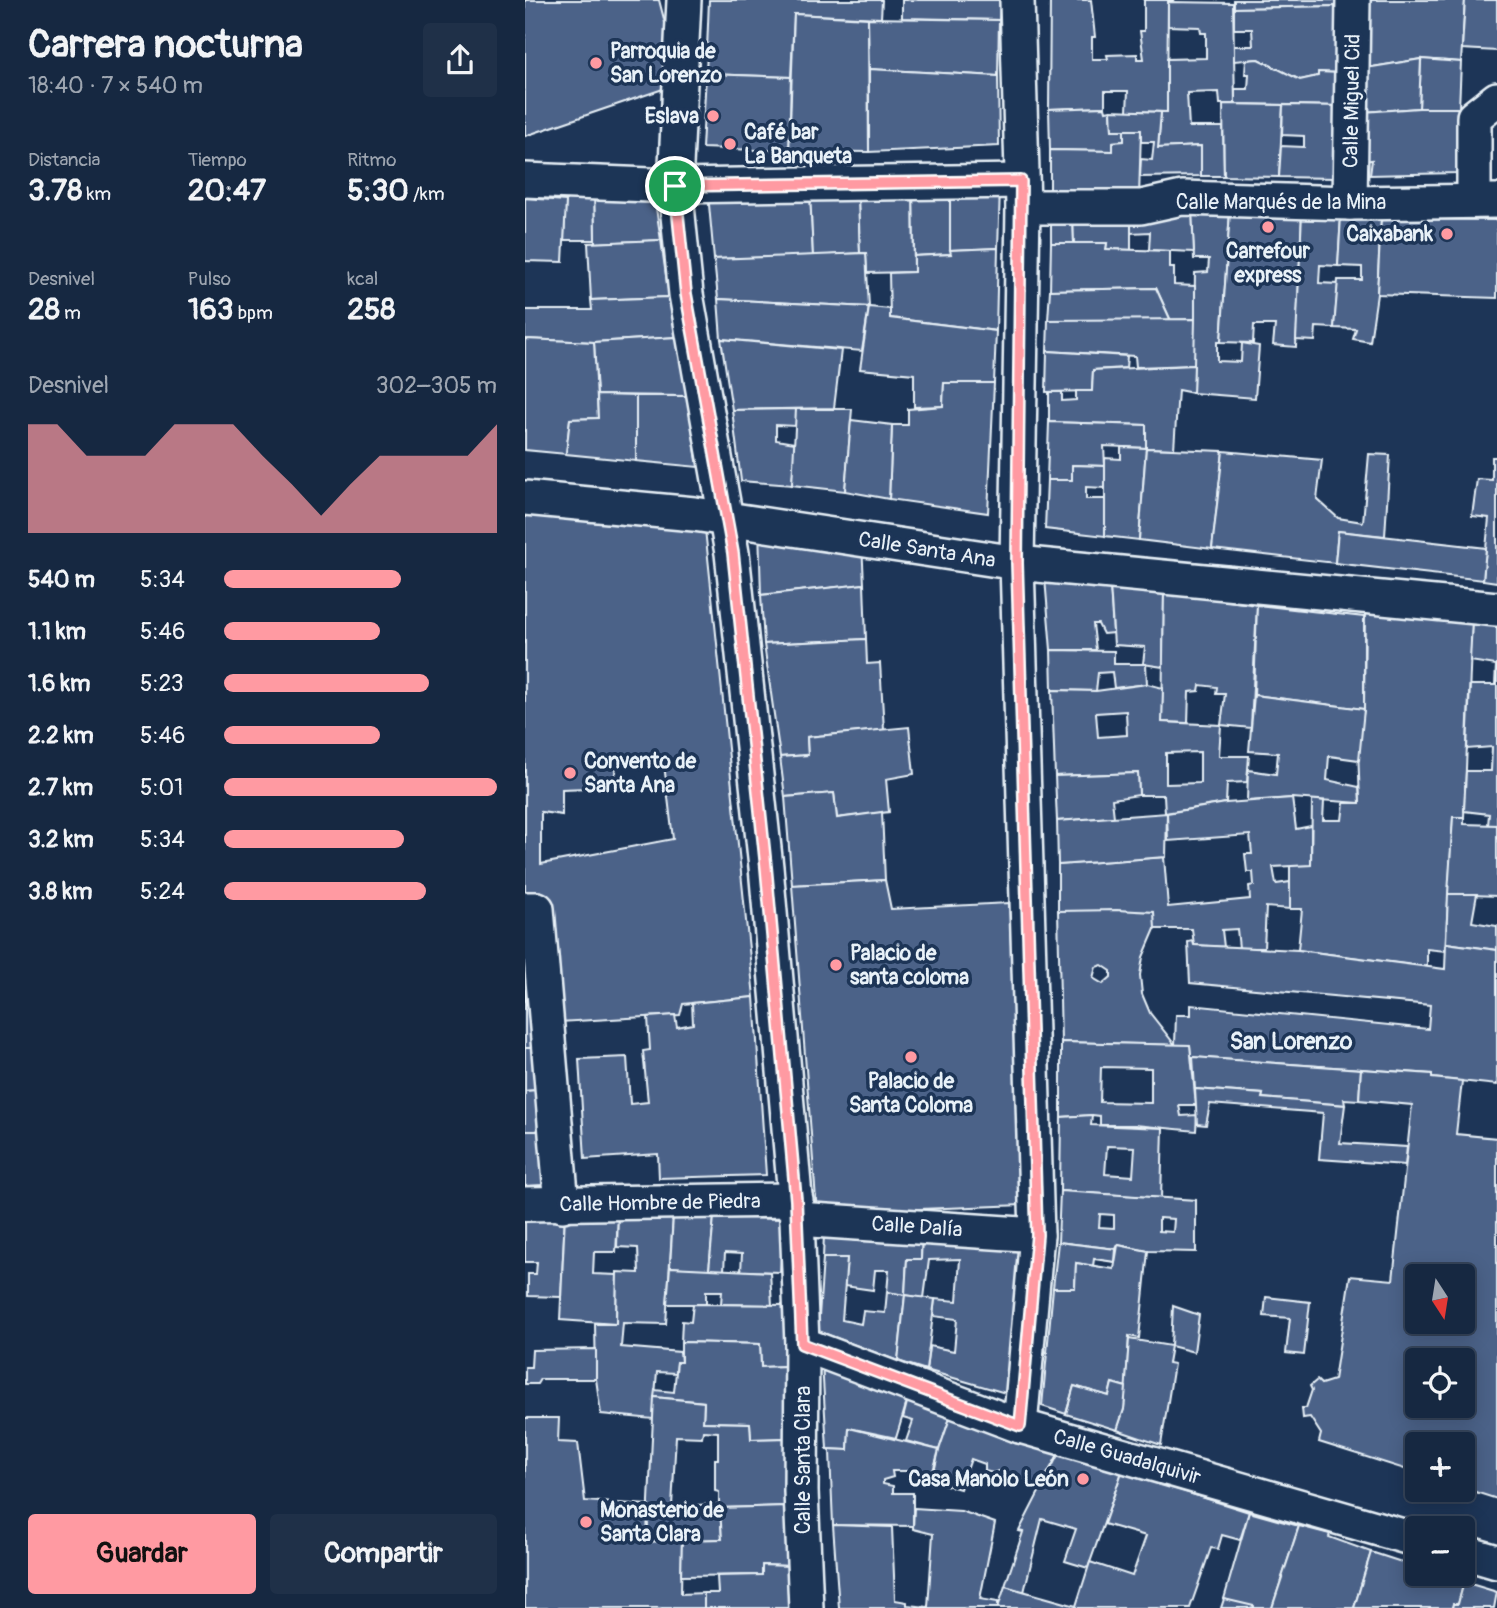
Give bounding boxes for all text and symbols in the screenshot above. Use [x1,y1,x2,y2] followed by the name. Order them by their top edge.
[28,21,303,69] text: Carrera nocturna
[423,23,497,97] button: share
[1337,34,1367,168] street label: Calle Miguel Cid
[610,38,723,89] place label: Parroquia de San Lorenzo
[588,55,604,71] marker: Parroquia de San Lorenzo
[28,71,203,100] text: 18:40 · 7 × 540 m
[645,103,699,130] place label: Eslava
[705,108,721,124] marker: Eslava
[744,119,852,170] place label: Café bar La Banqueta
[722,136,738,152] marker: Café bar La Banqueta
[28,148,100,172] text: Distancia
[188,148,247,172] text: Tiempo
[347,148,396,172] text: Ritmo
[645,156,705,216] pin
[656,167,694,205] icon: arrive
[28,172,82,209] text: 3.78
[188,172,266,209] text: 20:47
[347,172,409,209] text: 5:30
[82,182,111,206] text: km
[409,182,445,206] text: /km
[1176,189,1386,216] street label: Calle Marqués de la Mina
[1260,219,1276,235] marker: Carrefour express
[1346,221,1433,248] place label: Caixabank
[1439,226,1455,242] marker: Caixabank
[1226,238,1311,289] place label: Carrefour express
[28,267,95,291] text: Desnivel
[188,267,231,291] text: Pulso
[347,267,378,291] text: kcal
[28,291,60,328] text: 28
[188,291,234,328] text: 163
[347,291,395,328] text: 258
[60,301,81,325] text: m
[234,301,273,325] text: bpm
[28,371,109,400] text: Desnivel
[376,371,497,400] text: 302–305 m
[856,526,998,574] street label: Calle Santa Ana
[28,565,95,594] text: 540 m
[140,565,185,594] text: 5:34
[28,617,86,646] text: 1.1 km
[140,617,185,646] text: 5:46
[28,669,90,698] text: 1.6 km
[140,669,184,698] text: 5:23
[28,721,94,750] text: 2.2 km
[140,721,185,750] text: 5:46
[584,748,697,799] place label: Convento de Santa Ana
[562,765,578,781] marker: Convento de Santa Ana
[28,773,93,802] text: 2.7 km
[140,773,183,802] text: 5:01
[28,825,94,854] text: 3.2 km
[140,825,185,854] text: 5:34
[28,877,92,906] text: 3.8 km
[140,877,185,906] text: 5:24
[850,940,969,991] place label: Palacio de santa coloma
[828,957,844,973] marker: Palacio de santa coloma
[1230,1027,1353,1056] district label: San Lorenzo
[903,1049,919,1065] marker: Palacio de Santa Coloma
[849,1068,973,1119] place label: Palacio de Santa Coloma
[559,1188,761,1218] street label: Calle Hombre de Piedra
[871,1210,963,1244] street label: Calle Dalía
[1405,1264,1475,1334] north arrow
[1405,1264,1475,1586] map controls
[1405,1348,1475,1418] button: locate
[790,1386,817,1534] street label: Calle Santa Clara
[1050,1423,1204,1491] street label: Calle Guadalquivir
[1405,1432,1475,1502] button: +
[908,1466,1069,1493] place label: Casa Manolo León
[1075,1471,1091,1487] marker: Casa Manolo León
[600,1497,725,1548] place label: Monasterio de Santa Clara
[28,1514,256,1594] button: Guardar
[270,1514,497,1594] button: Compartir
[578,1514,594,1530] marker: Monasterio de Santa Clara
[1405,1516,1475,1586] button: −

